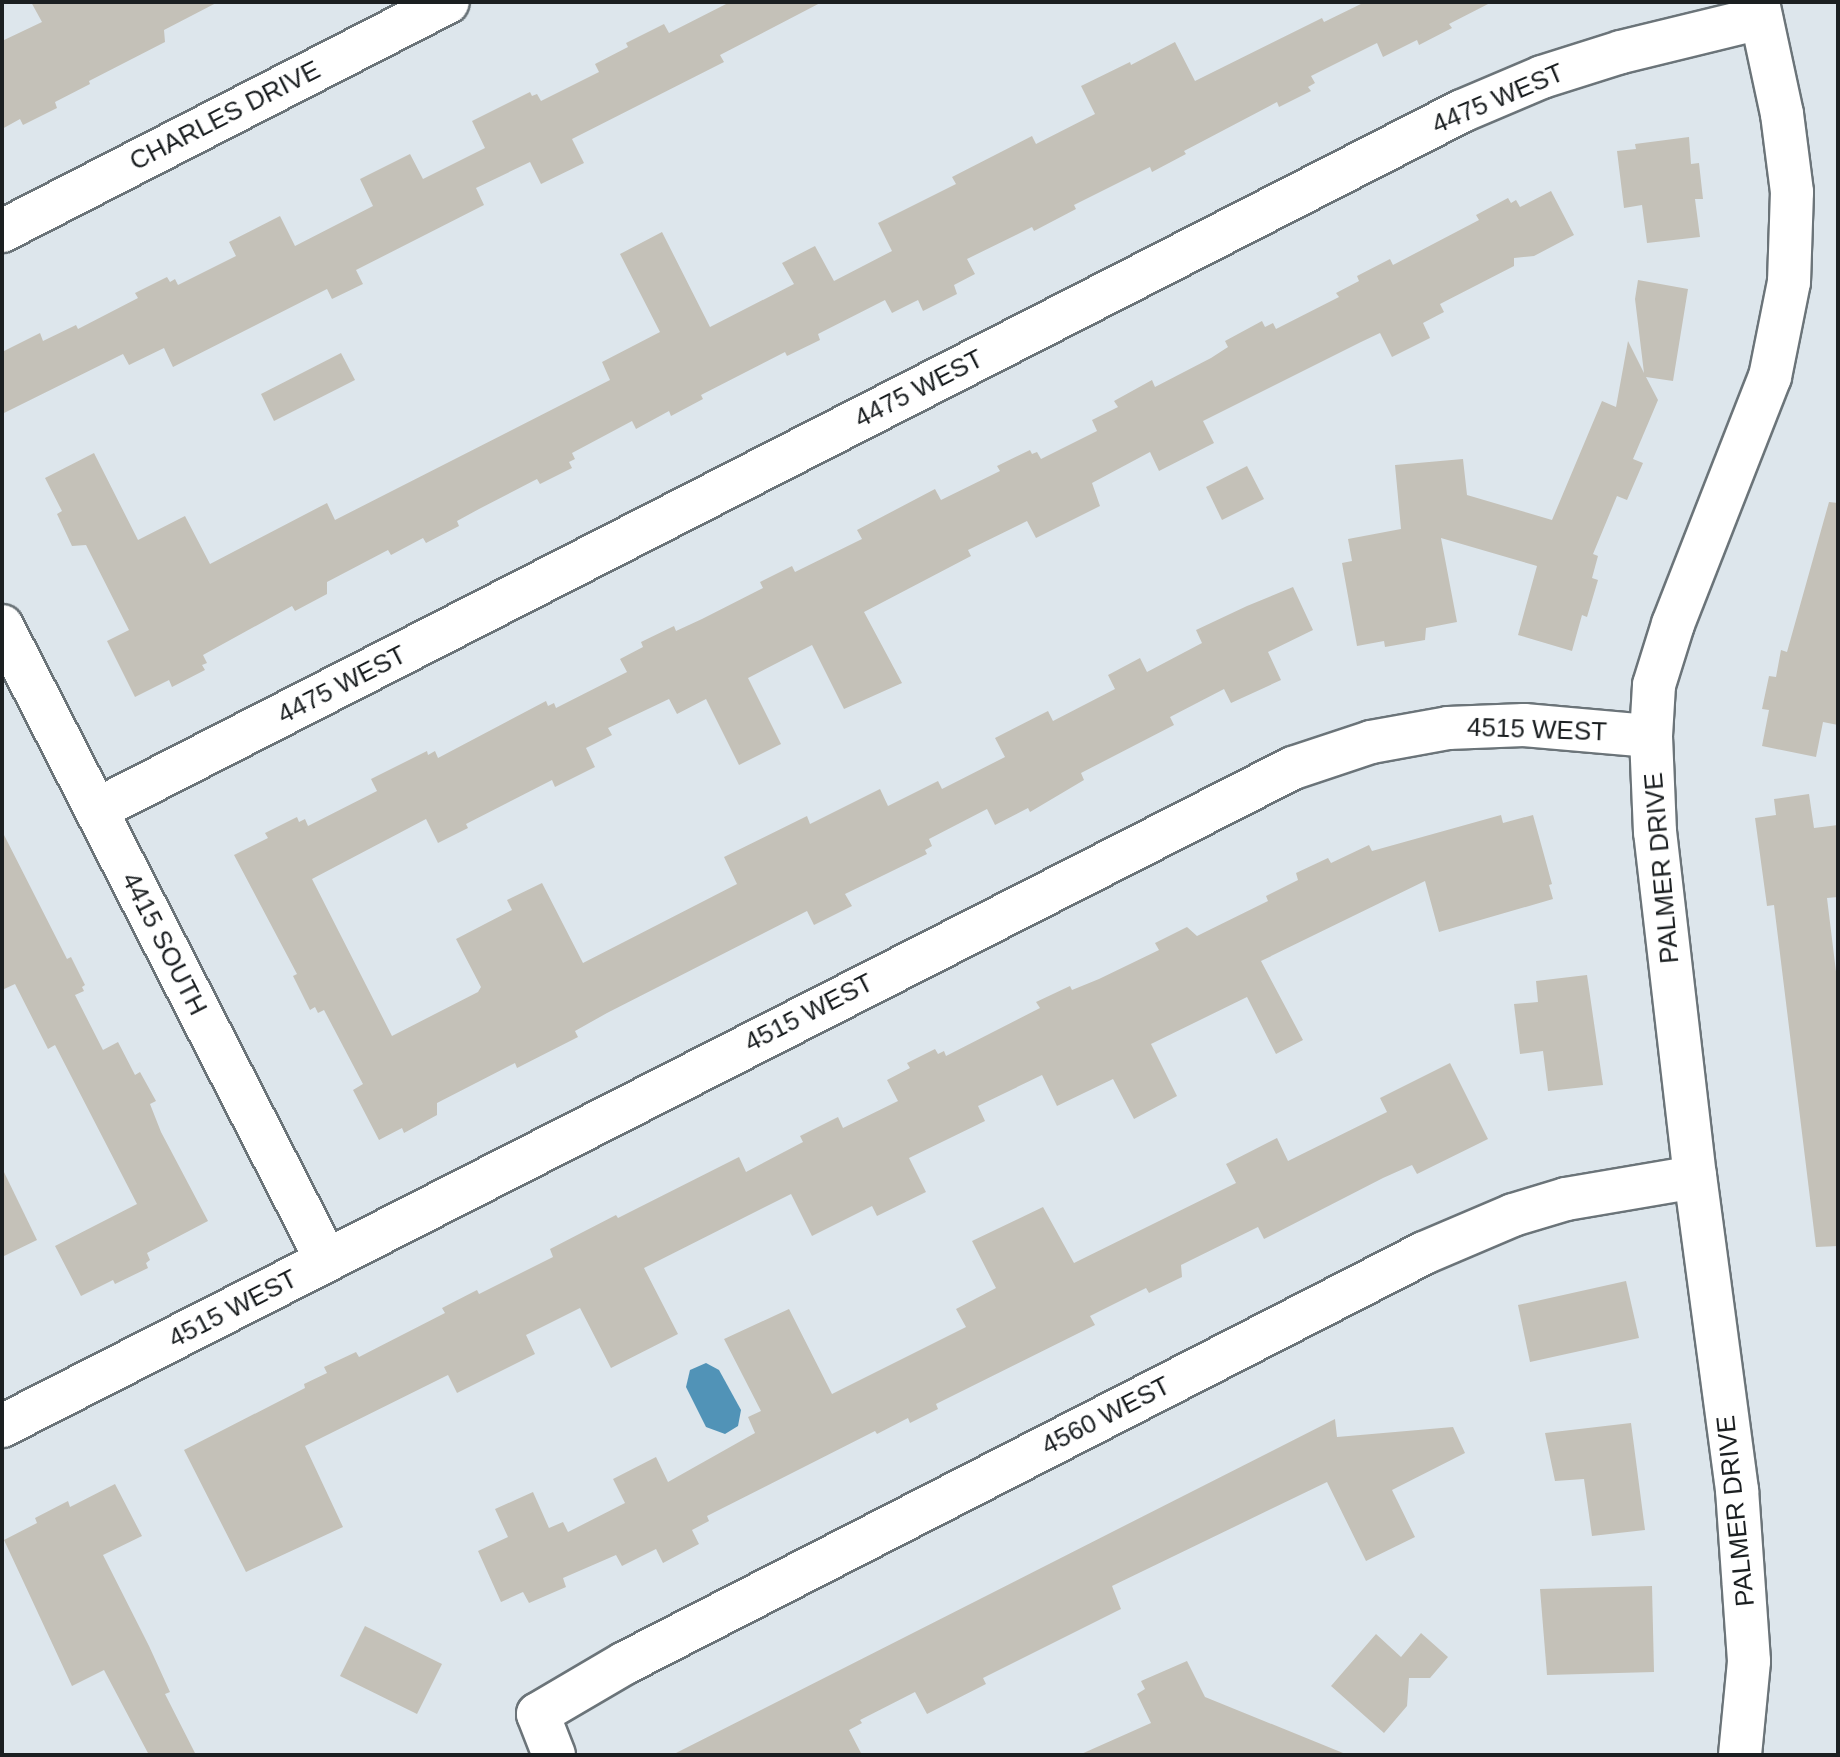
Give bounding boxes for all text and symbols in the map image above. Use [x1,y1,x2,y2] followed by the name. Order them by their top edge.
[125,55,325,177] street label: CHARLES DRIVE
[1427,57,1569,141] street label: 4475 WEST
[849,343,989,435] street label: 4475 WEST
[272,639,412,731] street label: 4475 WEST
[1466,712,1608,748] street label: 4515 WEST
[1638,771,1686,965] street label: PALMER DRIVE
[115,867,213,1021] street label: 4415 SOUTH
[739,967,879,1059] street label: 4515 WEST
[163,1263,303,1355] street label: 4515 WEST
[1036,1370,1176,1462] street label: 4560 WEST
[1710,1414,1762,1608] street label: PALMER DRIVE

